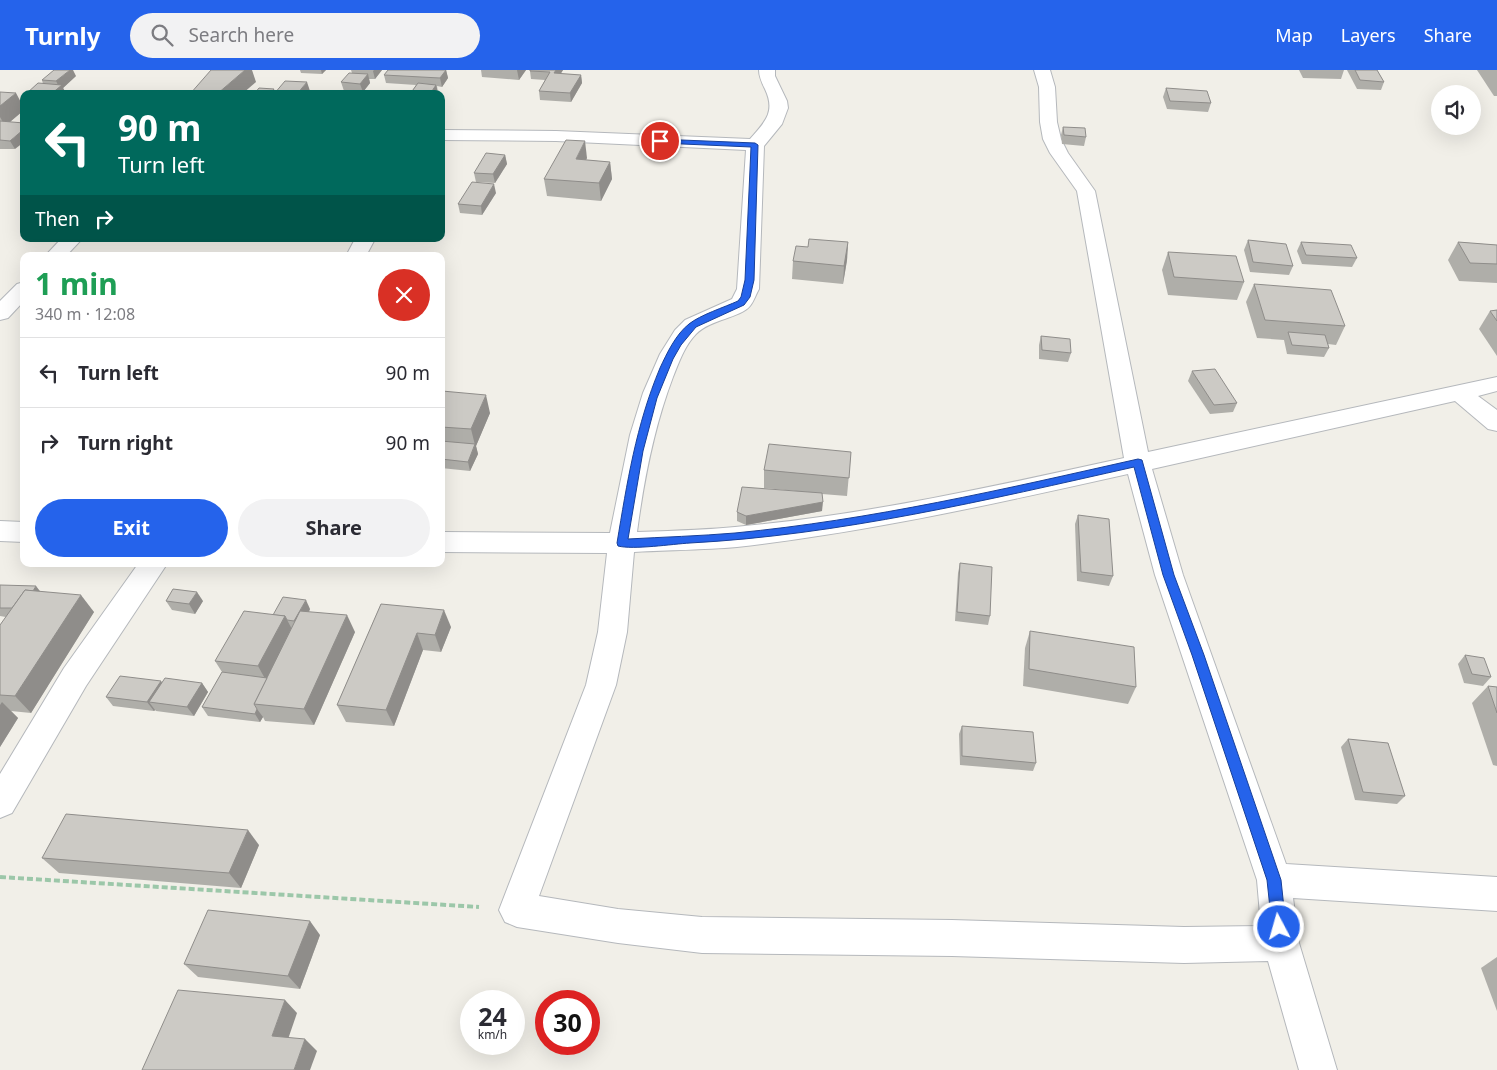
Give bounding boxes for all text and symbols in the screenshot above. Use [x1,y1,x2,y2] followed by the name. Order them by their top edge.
[130,13,480,58] search box
[25,19,100,52] text: Turnly
[148,21,176,49] icon: search
[188,22,294,48] text: Search here
[1275,23,1313,47] text: Map
[1341,23,1396,47] text: Layers
[1424,23,1472,47] text: Share
[1431,85,1481,135] map controls
[1431,85,1481,135] button: sound
[118,104,201,151] text: 90 m
[35,110,100,175] icon: left
[639,120,681,162] pin
[646,127,674,155] icon: arrive
[118,149,205,179] text: Turn left
[90,205,118,233] icon: right
[35,206,80,232] text: Then
[35,263,118,304] text: 1 min
[378,269,430,321] button: close
[35,303,135,325] text: 340 m · 12:08
[35,359,63,387] icon: left
[78,360,159,386] text: Turn left
[386,360,430,386] text: 90 m
[35,429,63,457] icon: right
[78,430,173,456] text: Turn right
[386,430,430,456] text: 90 m
[35,499,228,557] button: Exit
[238,499,430,557] button: Share
[1252,900,1304,952] position arrow
[535,990,600,1055] speed limit sign: 30
[478,999,507,1033] text: 24
[478,1026,507,1043] text: km/h

